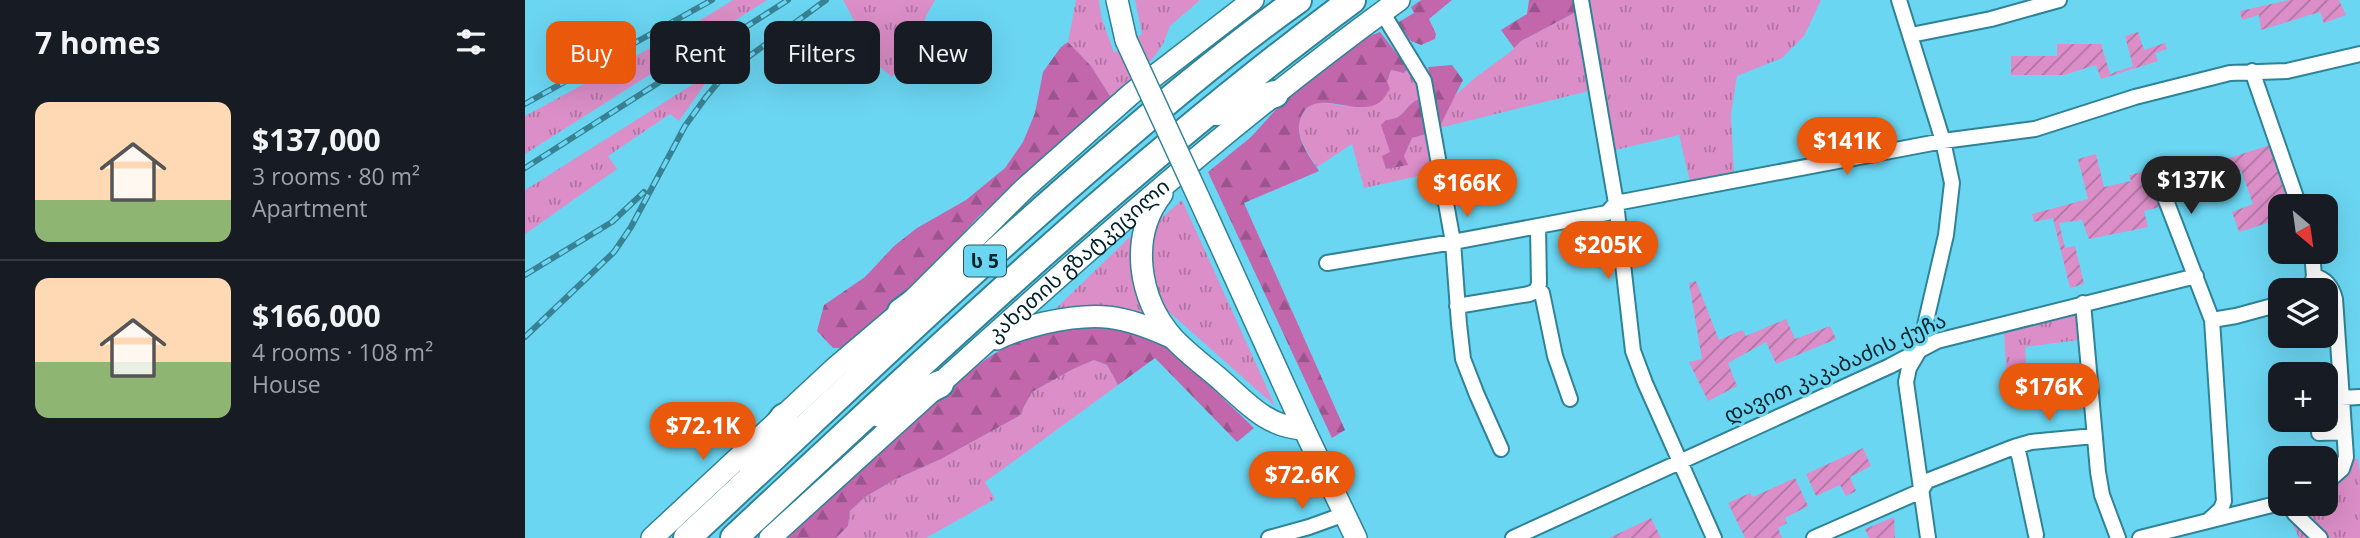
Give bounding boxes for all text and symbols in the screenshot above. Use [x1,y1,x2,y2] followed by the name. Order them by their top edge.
[546,21,636,84] chip: Buy
[650,21,750,84] chip: Rent
[764,21,880,84] chip: Filters
[894,21,992,84] chip: New
[35,22,160,63] text: 7 homes
[452,23,490,61] icon: filters
[1798,118,1896,177] pin: $141K
[252,119,381,160] text: $137,000
[1813,124,1881,156] text: $141K
[91,130,175,214] icon: home
[2142,156,2240,216] pin: $137K
[252,160,420,192] text: 3 rooms · 80 m²
[1418,160,1516,219] pin: $166K
[2157,163,2225,195] text: $137K
[1433,166,1501,198] text: $166K
[980,172,1175,347] street label: კახეთის გზატკეცილი
[252,192,368,224] text: Apartment
[2268,194,2338,264] north arrow
[2268,194,2338,516] map controls
[1559,222,1657,281] pin: $205K
[1574,228,1642,260] text: $205K
[964,246,1006,276] road number: ს 5
[2268,278,2338,348] button: layers
[252,295,381,336] text: $166,000
[1719,305,1950,429] street label: დავით კაკაბაძის ქუჩა
[91,306,175,390] icon: home
[252,336,433,368] text: 4 rooms · 108 m²
[2268,362,2338,432] button: +
[2000,364,2098,423] pin: $176K
[252,368,321,400] text: House
[2015,370,2083,402] text: $176K
[646,402,760,462] pin: $72.1K
[666,409,740,441] text: $72.1K
[2268,446,2338,516] button: −
[1245,452,1359,511] pin: $72.6K
[1265,458,1339,490] text: $72.6K

